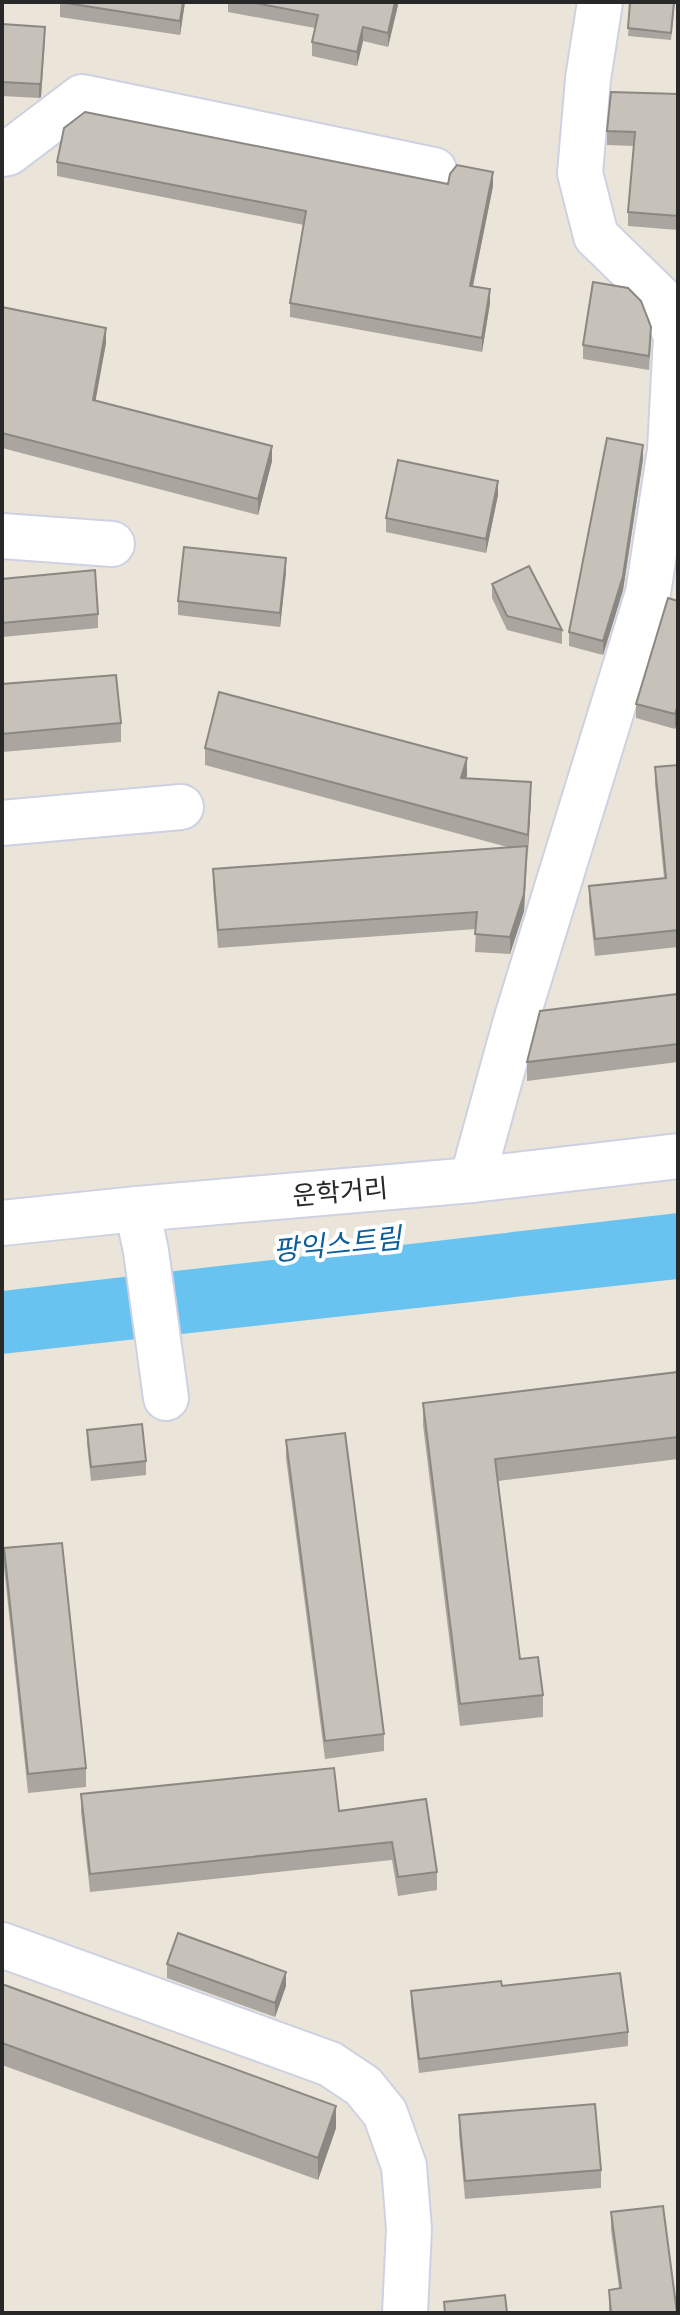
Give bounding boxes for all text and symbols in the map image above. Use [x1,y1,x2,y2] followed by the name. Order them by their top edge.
[291,1169,389,1213] street label: 운학거리
[271,1217,405,1269] water label: 팡익스트림

